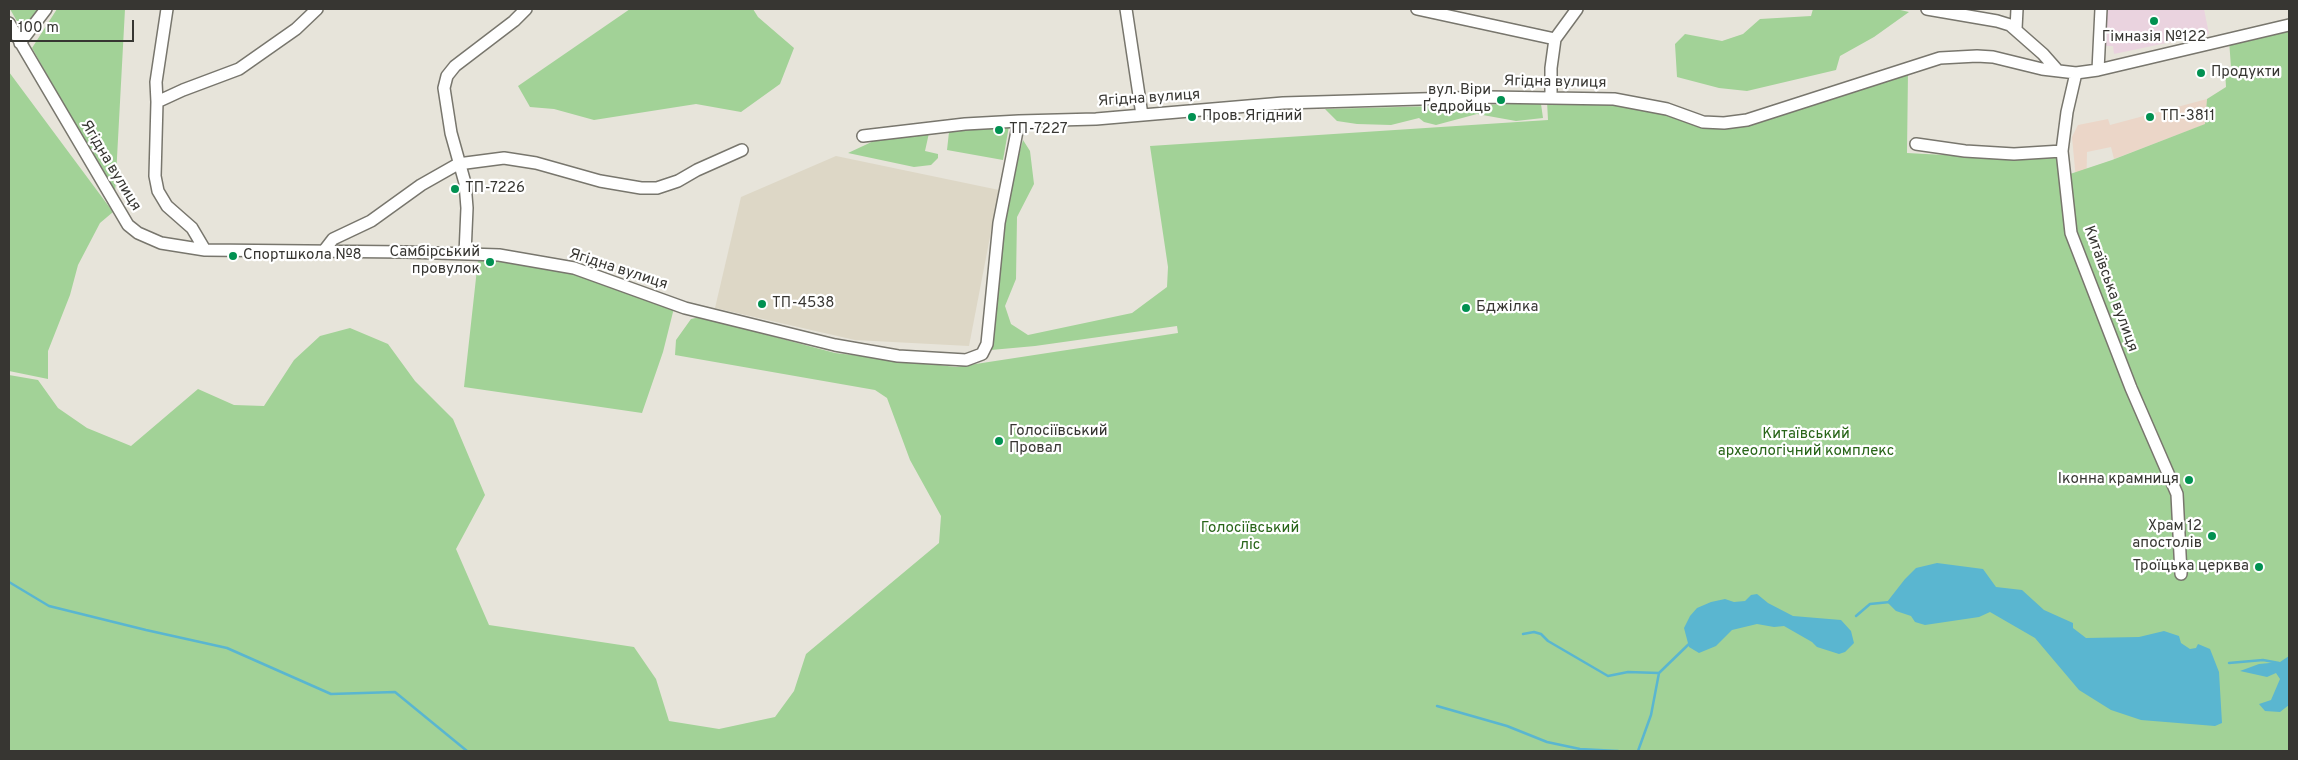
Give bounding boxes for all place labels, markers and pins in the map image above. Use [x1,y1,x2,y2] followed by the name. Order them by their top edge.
[2148,15,2160,27] marker: Гімназія №122
[2102,29,2206,47] place label: Гімназія №122
[2211,64,2280,82] place label: Продукти
[2195,67,2207,79] marker: Продукти
[1422,82,1491,117] place label: вул. Віри Ґедройць
[1495,94,1507,106] marker: вул. Віри Ґедройць
[1202,108,1302,126] place label: Пров. Ягідний
[2160,108,2215,126] place label: ТП-3811
[1186,111,1198,123] marker: Пров. Ягідний
[2144,111,2156,123] marker: ТП-3811
[1009,121,1068,139] place label: ТП-7227
[993,124,1005,136] marker: ТП-7227
[465,180,525,198] place label: ТП-7226
[449,183,461,195] marker: ТП-7226
[389,244,480,279] place label: Самбірський провулок
[243,247,362,265] place label: Спортшкола №8
[227,250,239,262] marker: Спортшкола №8
[484,256,496,268] marker: Самбірський провулок
[772,295,835,313] place label: ТП-4538
[756,298,768,310] marker: ТП-4538
[1476,299,1538,317] place label: Бджілка
[1460,302,1472,314] marker: Бджілка
[1009,423,1108,458] place label: Голосіївський Провал
[993,435,1005,447] marker: Голосіївський Провал
[2058,471,2179,489] place label: Іконна крамниця
[2183,474,2195,486] marker: Іконна крамниця
[2132,518,2202,553] place label: Храм 12 апостолів
[2206,530,2218,542] marker: Храм 12 апостолів
[2133,558,2249,576] place label: Троїцька церква
[2253,561,2265,573] marker: Троїцька церква

